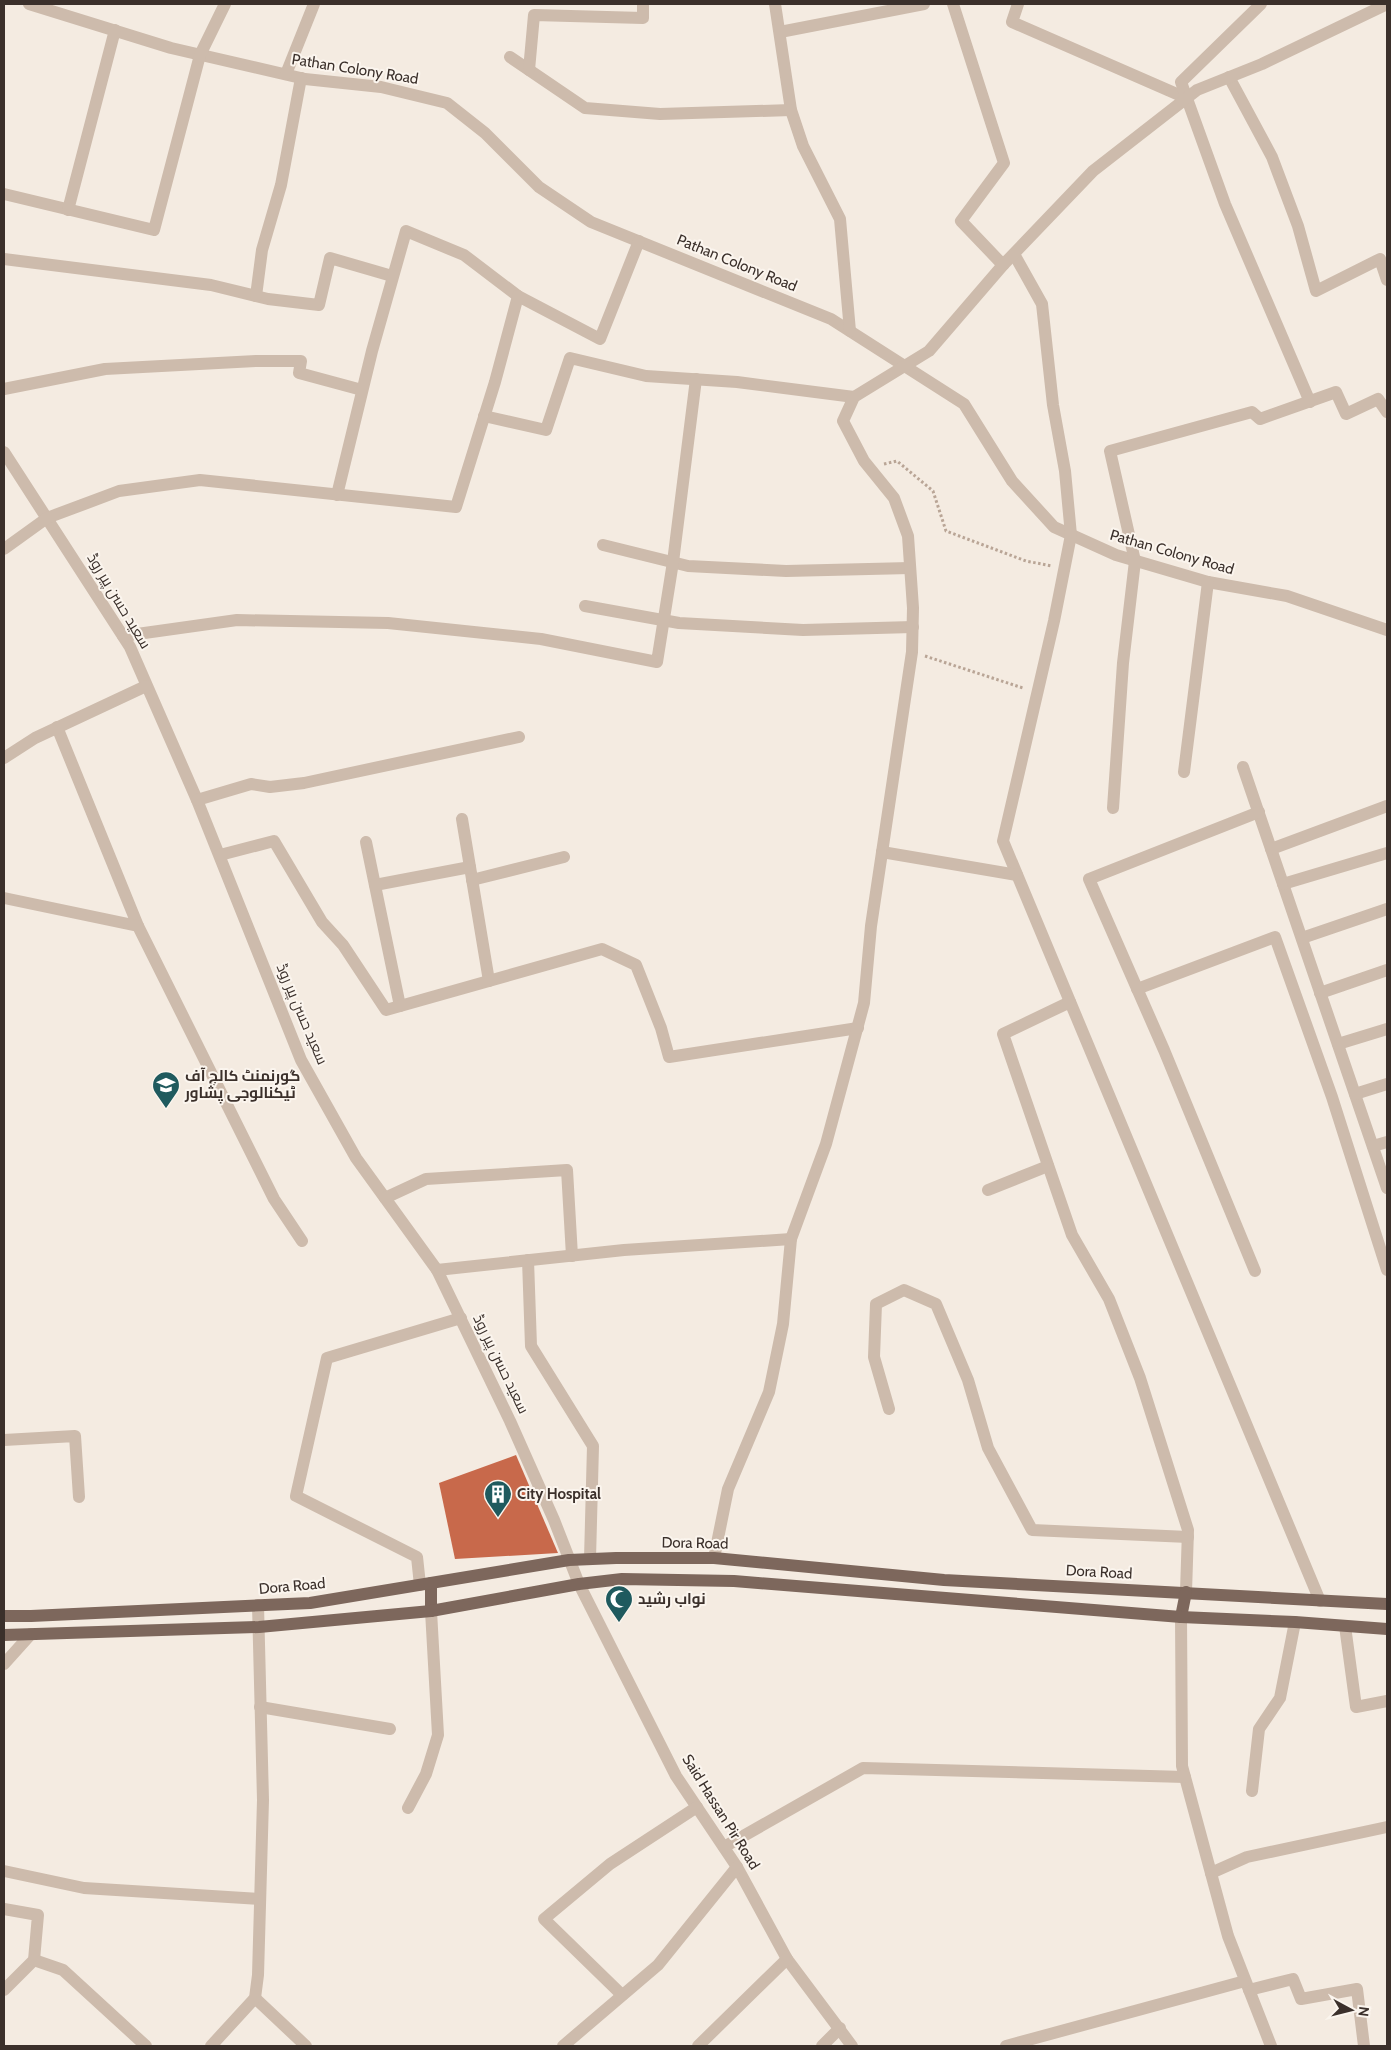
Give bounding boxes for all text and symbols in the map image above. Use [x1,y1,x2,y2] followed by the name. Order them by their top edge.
[290,50,420,88] street label: Pathan Colony Road
[674,231,800,295] street label: Pathan Colony Road
[1108,526,1236,578] street label: Pathan Colony Road
[83,550,155,653] street label: سعید حسن پیر روڈ
[272,961,331,1068] street label: سعید حسن پیر روڈ
[184,1067,300,1104] place label: گورنمنٹ کالج آف ٹیکنالوجی پشاور
[151,1070,181,1109] school or university icon: گورنمنٹ کالج آف ٹیکنالوجی پشاور
[468,1311,533,1417] street label: سعید حسن پیر روڈ
[483,1479,513,1518] building icon: City Hospital
[517,1485,601,1503] place label: City Hospital
[661,1533,729,1553] street label: Dora Road
[1065,1561,1133,1583] street label: Dora Road
[258,1574,326,1598] street label: Dora Road
[604,1584,634,1623] mosque icon: نواب رشید
[638,1590,706,1608] place label: نواب رشید
[678,1751,764,1873] street label: Said Hassan Pir Road
[1326,1985,1376,2035] north arrow
[1354,2006,1373,2018] text: N

